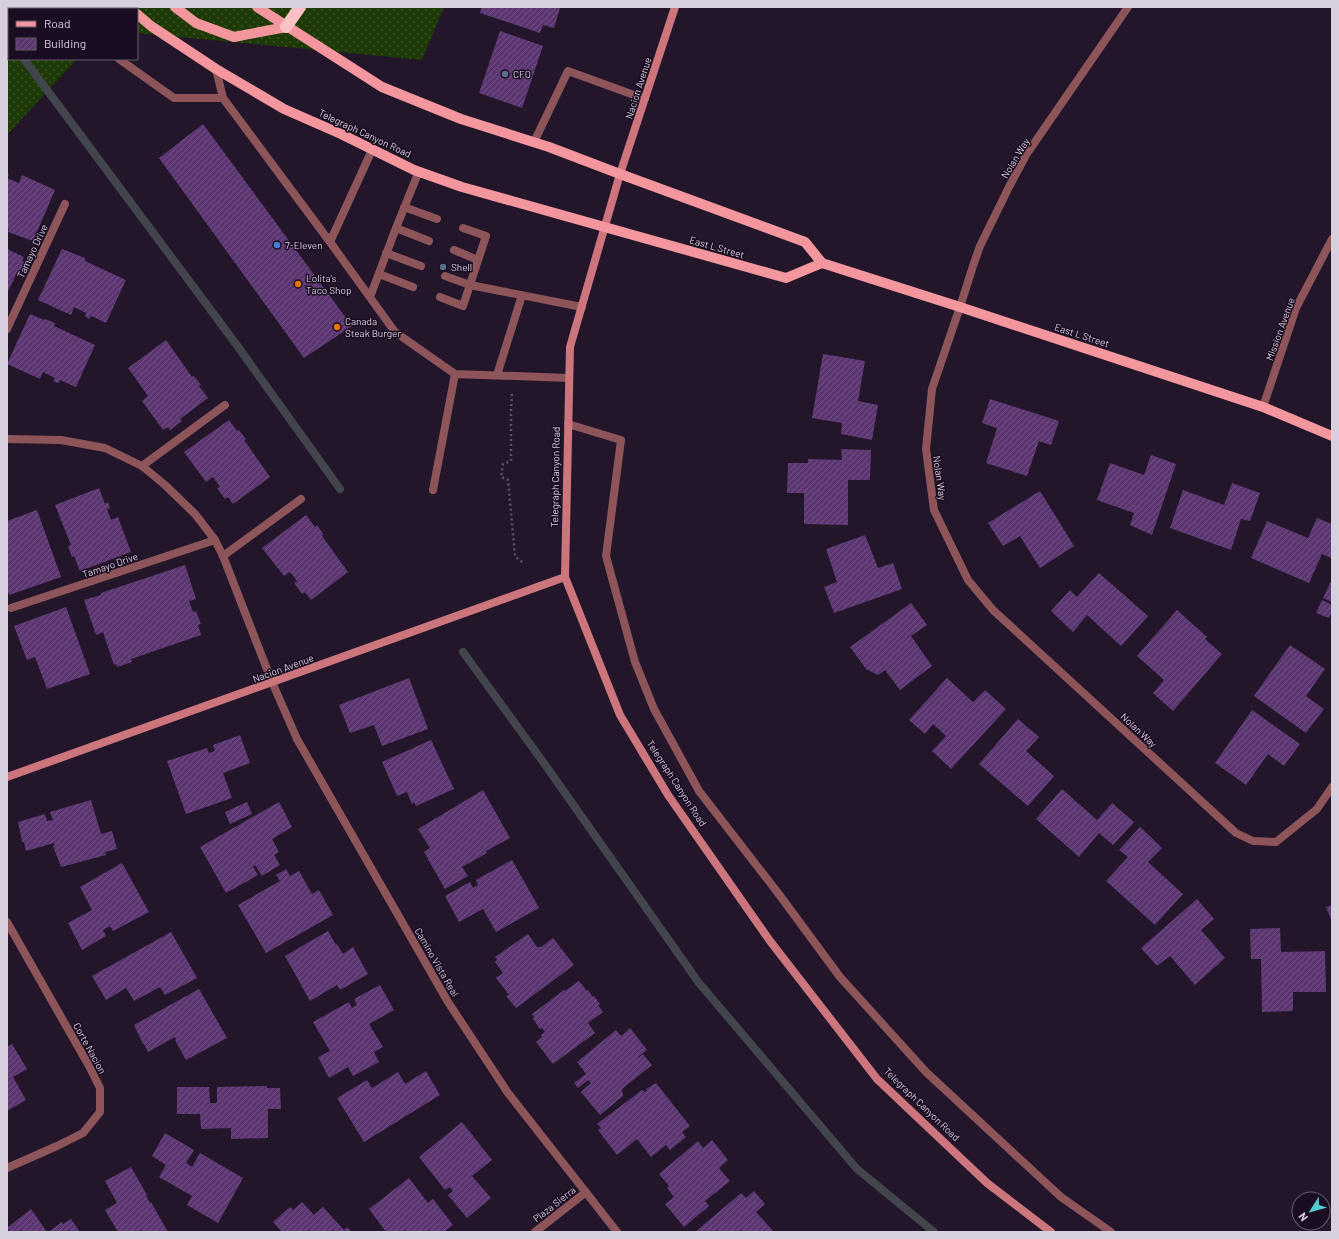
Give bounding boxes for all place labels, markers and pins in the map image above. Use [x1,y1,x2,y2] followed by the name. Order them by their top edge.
[513,68,531,80] place label: CFO
[500,69,510,79] marker: CFO
[285,239,323,251] place label: 7-Eleven
[272,240,282,250] marker: 7-Eleven
[451,261,472,273] place label: Shell
[438,262,448,272] marker: Shell
[306,272,351,296] place label: Lolita's Taco Shop
[293,279,303,289] marker: Lolita's Taco Shop
[345,315,401,339] place label: Canada Steak Burger
[332,322,342,332] marker: Canada Steak Burger

